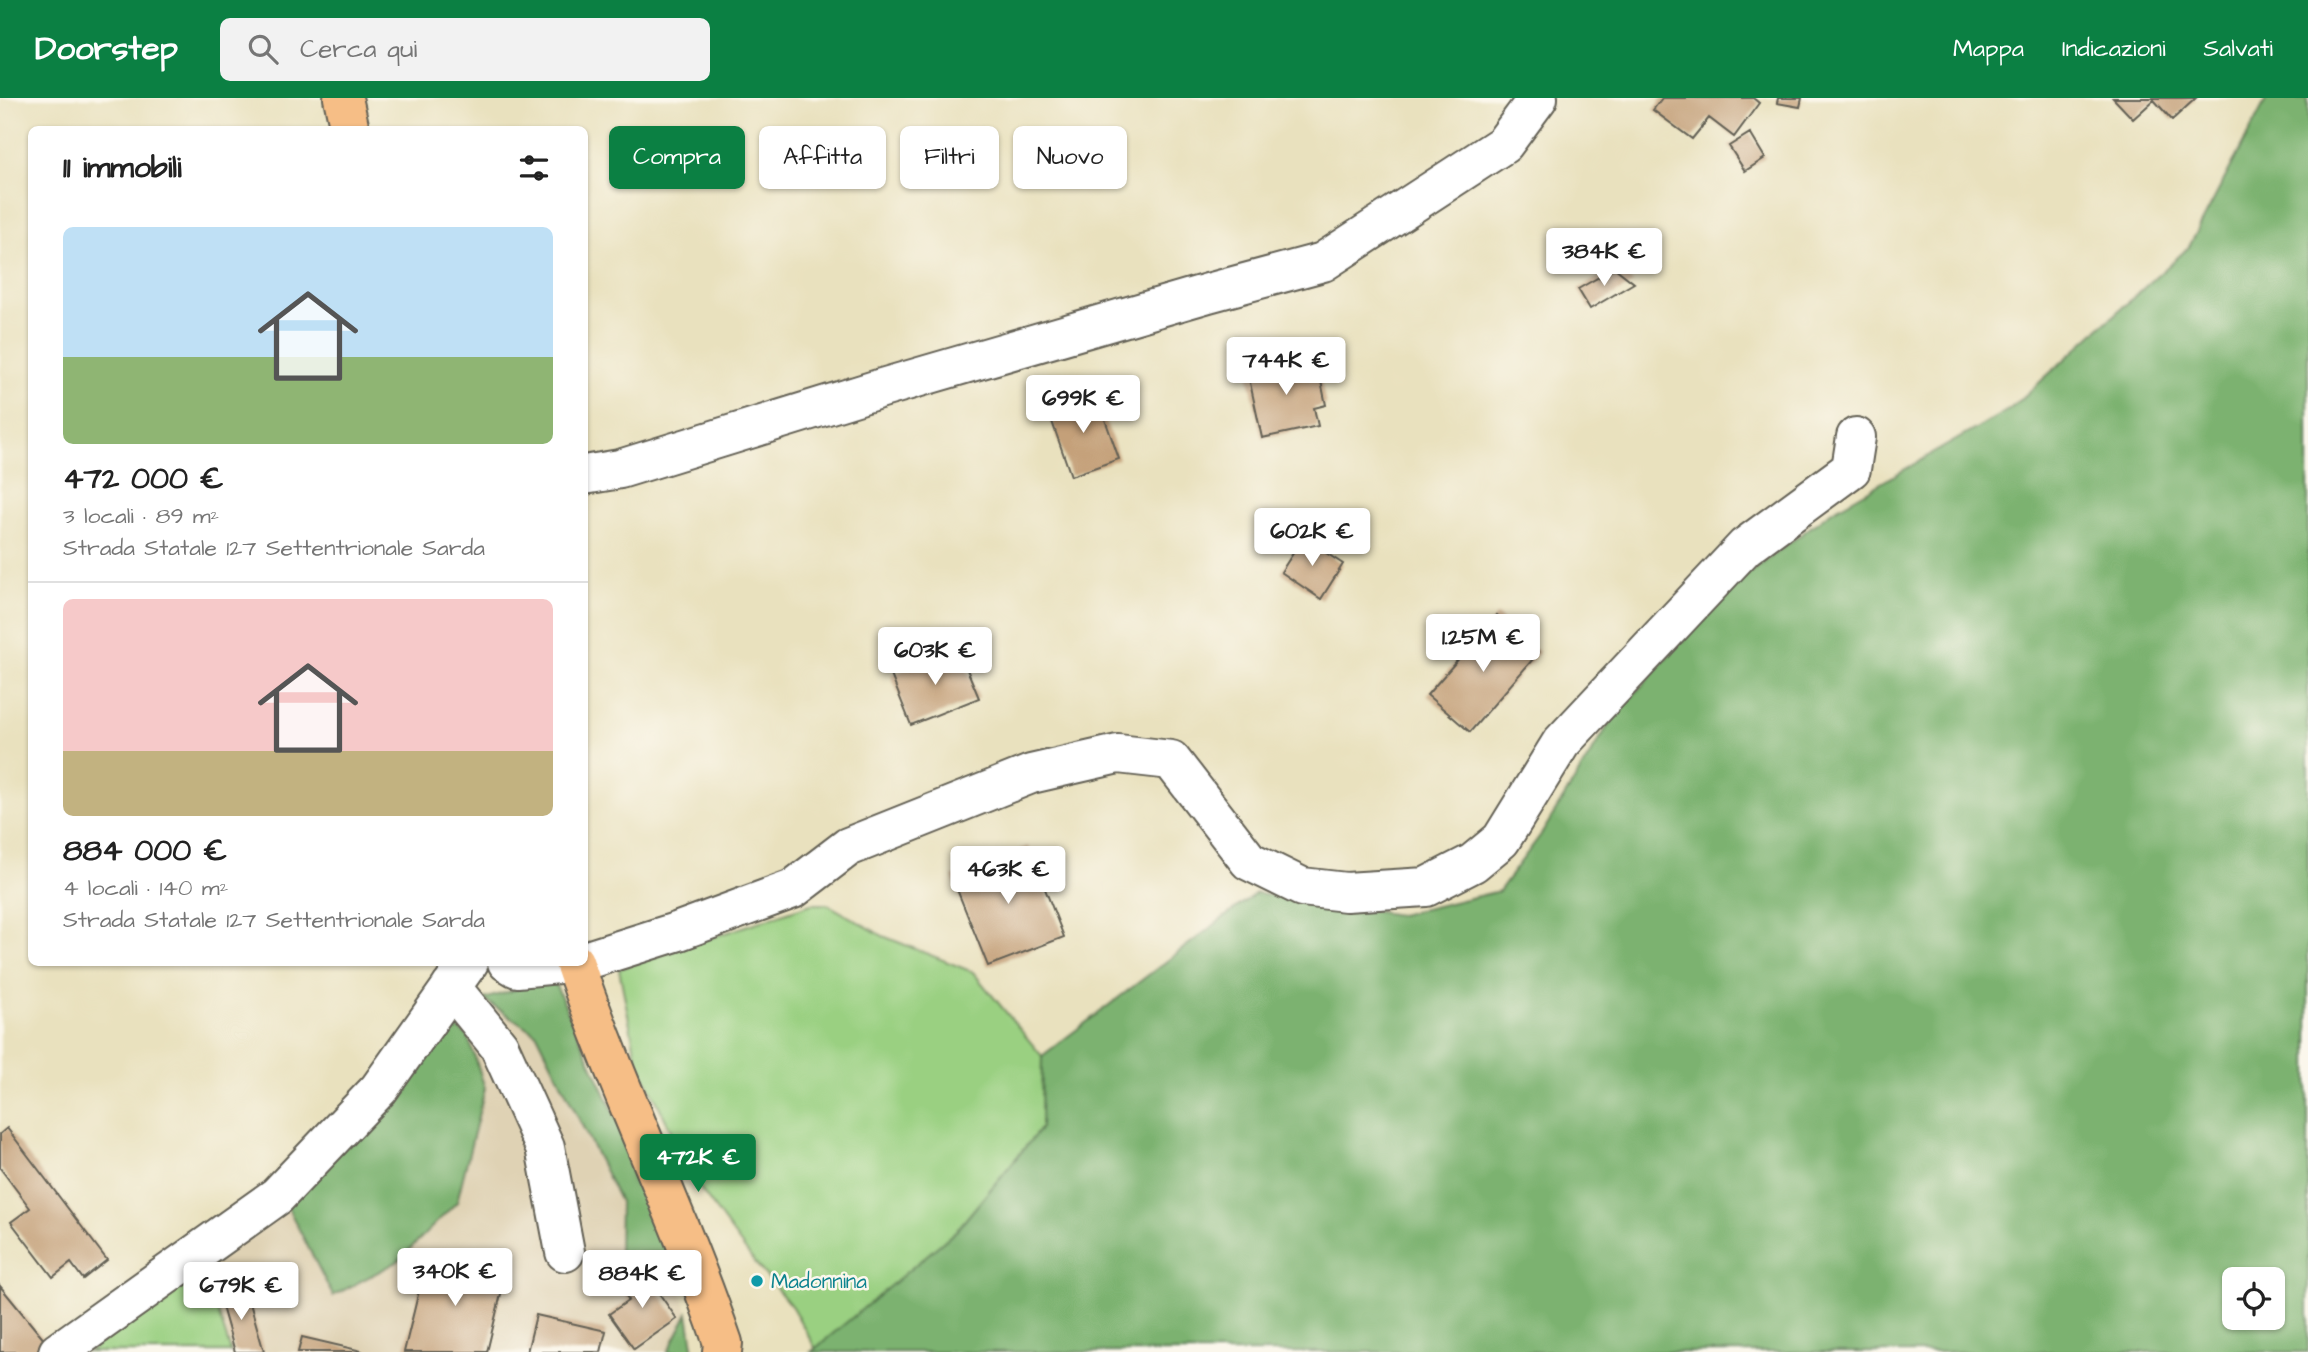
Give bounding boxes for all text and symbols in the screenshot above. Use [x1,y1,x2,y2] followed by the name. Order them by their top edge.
[220,18,710,81] search box
[35,26,178,72] text: Doorstep
[244,30,282,68] icon: search
[300,31,417,67] text: Cerca qui
[1953,32,2024,66] text: Mappa
[2062,32,2166,66] text: Indicazioni
[2204,32,2273,66] text: Salvati
[609,126,745,189] chip: Compra
[759,126,886,189] chip: Affitta
[900,126,999,189] chip: Filtri
[1013,126,1127,189] chip: Nuovo
[63,147,181,189] text: 11 immobili
[515,149,553,187] icon: filters
[1547,228,1661,288] pin: 384K €
[1562,235,1646,267] text: 384K €
[245,273,371,399] icon: home
[1229,338,1343,397] pin: 744K €
[1243,344,1329,376] text: 744K €
[1026,376,1140,435] pin: 699K €
[1042,382,1124,414] text: 699K €
[63,458,224,500] text: 472 000 €
[63,500,219,532] text: 3 locali · 89 m²
[1255,508,1369,568] pin: 602K €
[1270,515,1354,547] text: 602K €
[63,532,485,564] text: Strada Statale 127 Settentrionale Sarda
[1418,614,1548,674] pin: 1.25M €
[1442,621,1524,653] text: 1.25M €
[878,628,992,687] pin: 603K €
[894,634,976,666] text: 603K €
[245,645,371,771] icon: home
[63,830,227,872] text: 884 000 €
[951,846,1065,906] pin: 463K €
[966,853,1050,885] text: 463K €
[63,872,228,904] text: 4 locali · 140 m²
[63,904,485,936] text: Strada Statale 127 Settentrionale Sarda
[641,1134,755,1194] pin: 472K €
[656,1141,740,1173] text: 472K €
[398,1248,512,1308] pin: 340K €
[585,1250,699,1310] pin: 884K €
[413,1255,497,1287] text: 340K €
[599,1257,685,1289] text: 884K €
[184,1262,298,1322] pin: 679K €
[771,1267,867,1296] place label: Madonnina
[2222,1267,2285,1330] map controls
[2222,1267,2285,1330] button: locate
[199,1269,283,1301] text: 679K €
[749,1273,765,1289] marker: Madonnina

